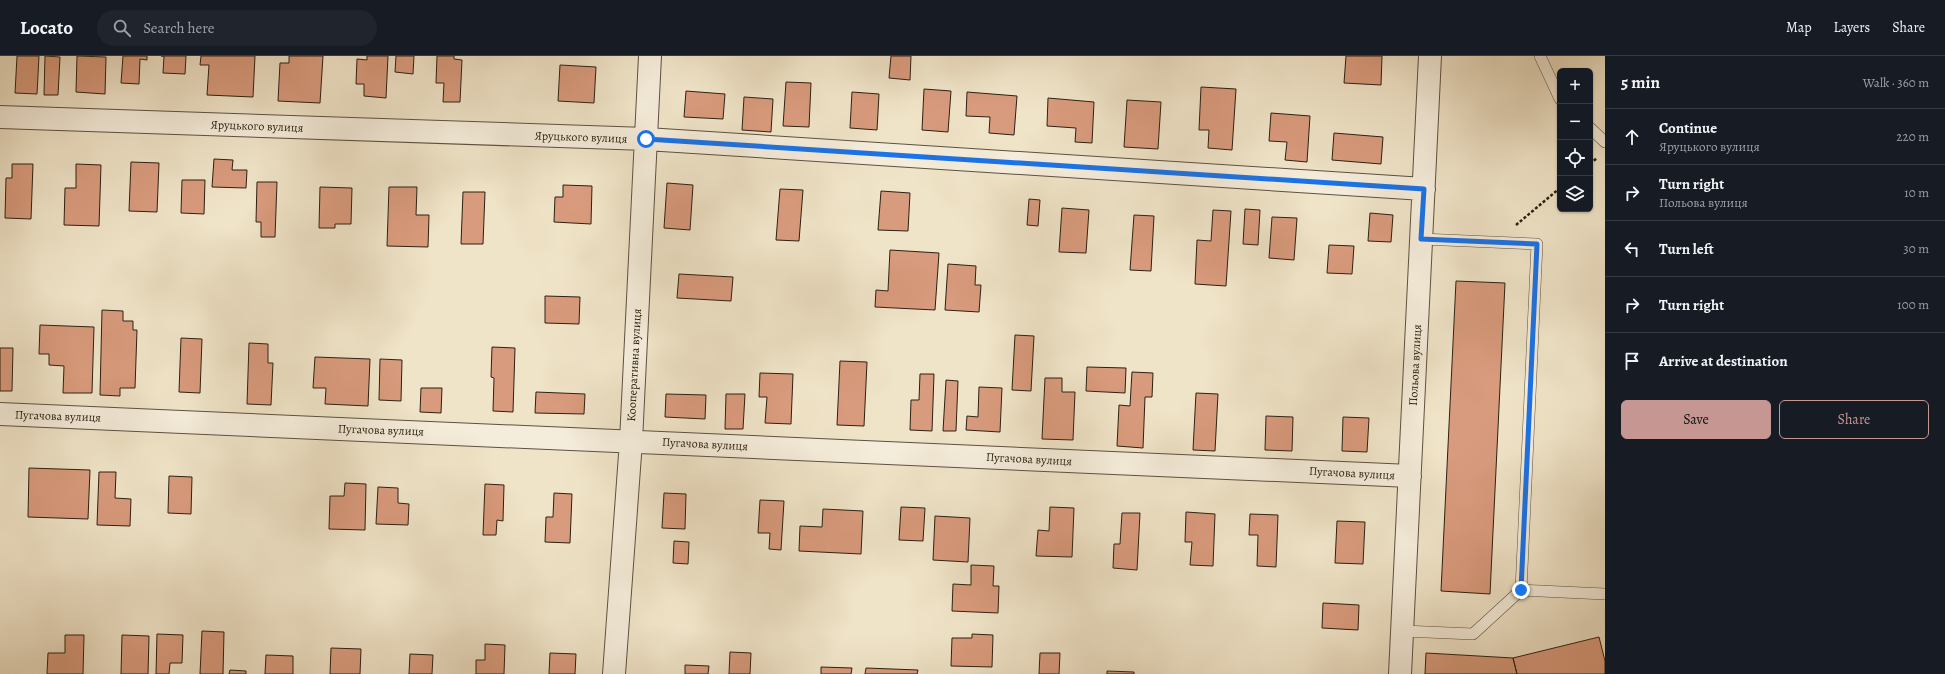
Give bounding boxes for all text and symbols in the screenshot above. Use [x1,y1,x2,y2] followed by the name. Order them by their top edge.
[97,10,377,46] search box
[20,15,73,41] text: Locato
[111,17,133,39] icon: search
[143,18,215,38] text: Search here
[1786,18,1812,37] text: Map
[1834,18,1870,37] text: Layers
[1892,18,1925,37] text: Share
[1557,68,1593,212] map controls
[1557,68,1593,104] button: +
[1621,71,1660,94] text: 5 min
[1863,74,1929,91] text: Walk · 360 m
[1557,104,1593,140] button: −
[210,116,304,136] street label: Яруцького вулиця
[1659,118,1717,138] text: Continue
[1621,126,1643,148] icon: ahead
[534,127,628,147] street label: Яруцького вулиця
[1896,128,1929,145] text: 220 m
[637,130,655,148] route start
[1659,138,1760,155] text: Яруцького вулиця
[1557,140,1593,176] button: locate
[1659,174,1724,194] text: Turn right
[1557,176,1593,212] button: layers
[1621,182,1643,204] icon: right
[1904,184,1929,201] text: 10 m
[1659,194,1748,211] text: Польова вулиця
[1621,238,1643,260] icon: left
[1659,239,1714,259] text: Turn left
[1903,240,1929,257] text: 30 m
[1621,294,1643,316] icon: right
[1659,295,1724,315] text: Turn right
[1897,296,1929,313] text: 100 m
[623,308,645,422] street label: Кооперативна вулиця
[1405,324,1425,406] street label: Польова вулиця
[1621,350,1643,372] icon: arrive
[1659,351,1788,371] text: Arrive at destination
[1621,400,1771,439] button: Save
[1779,400,1929,439] button: Share
[15,407,102,426] street label: Пугачова вулиця
[338,421,425,440] street label: Пугачова вулиця
[662,434,749,454] street label: Пугачова вулиця
[986,449,1073,469] street label: Пугачова вулиця
[1309,463,1396,483] street label: Пугачова вулиця
[1512,581,1530,599] route end

